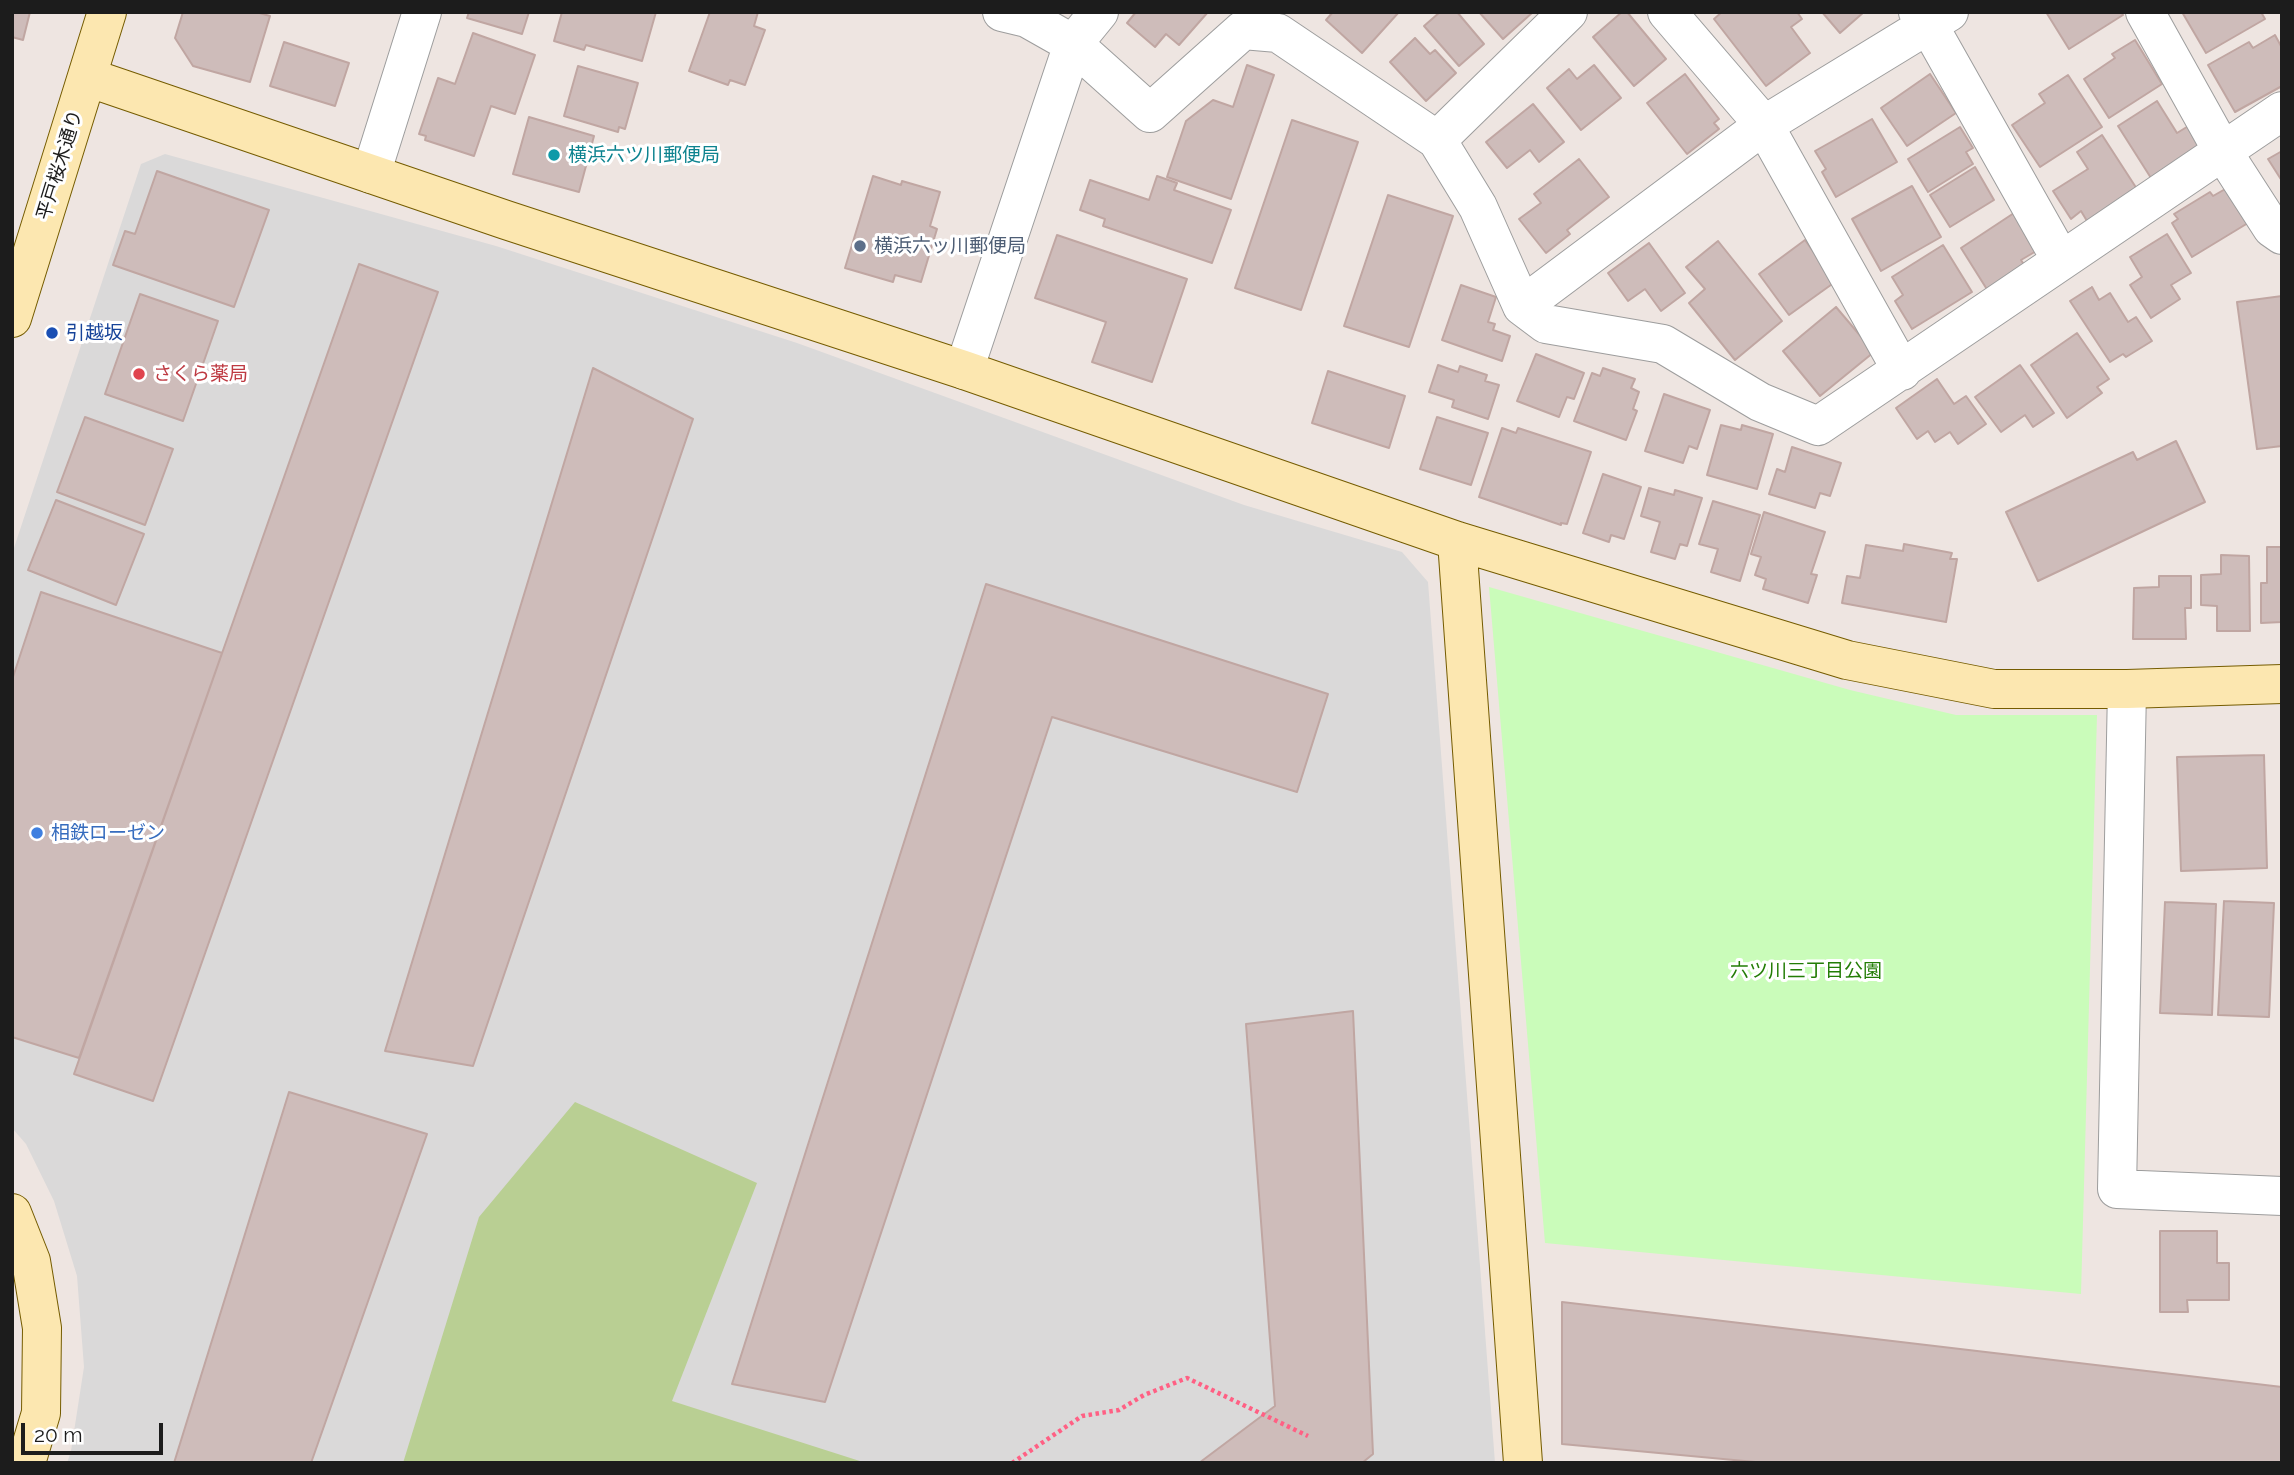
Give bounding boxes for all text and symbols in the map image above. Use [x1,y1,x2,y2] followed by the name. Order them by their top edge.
[32,107,88,223] street label: 平戸桜木通り
[568,144,720,166] place label: 横浜六ツ川郵便局
[546,147,562,163] marker: 横浜六ツ川郵便局
[874,235,1026,257] place label: 横浜六ッ川郵便局
[852,238,868,254] marker: 横浜六ッ川郵便局
[66,322,123,344] place label: 引越坂
[44,325,60,341] marker: 引越坂
[153,363,248,385] place label: さくら薬局
[131,366,147,382] marker: さくら薬局
[51,822,165,844] place label: 相鉄ローゼン
[29,825,45,841] marker: 相鉄ローゼン
[1730,960,1882,982] park label: 六ツ川三丁目公園
[24,1408,166,1452] scale bar
[34,1422,82,1447] text: 20 m

